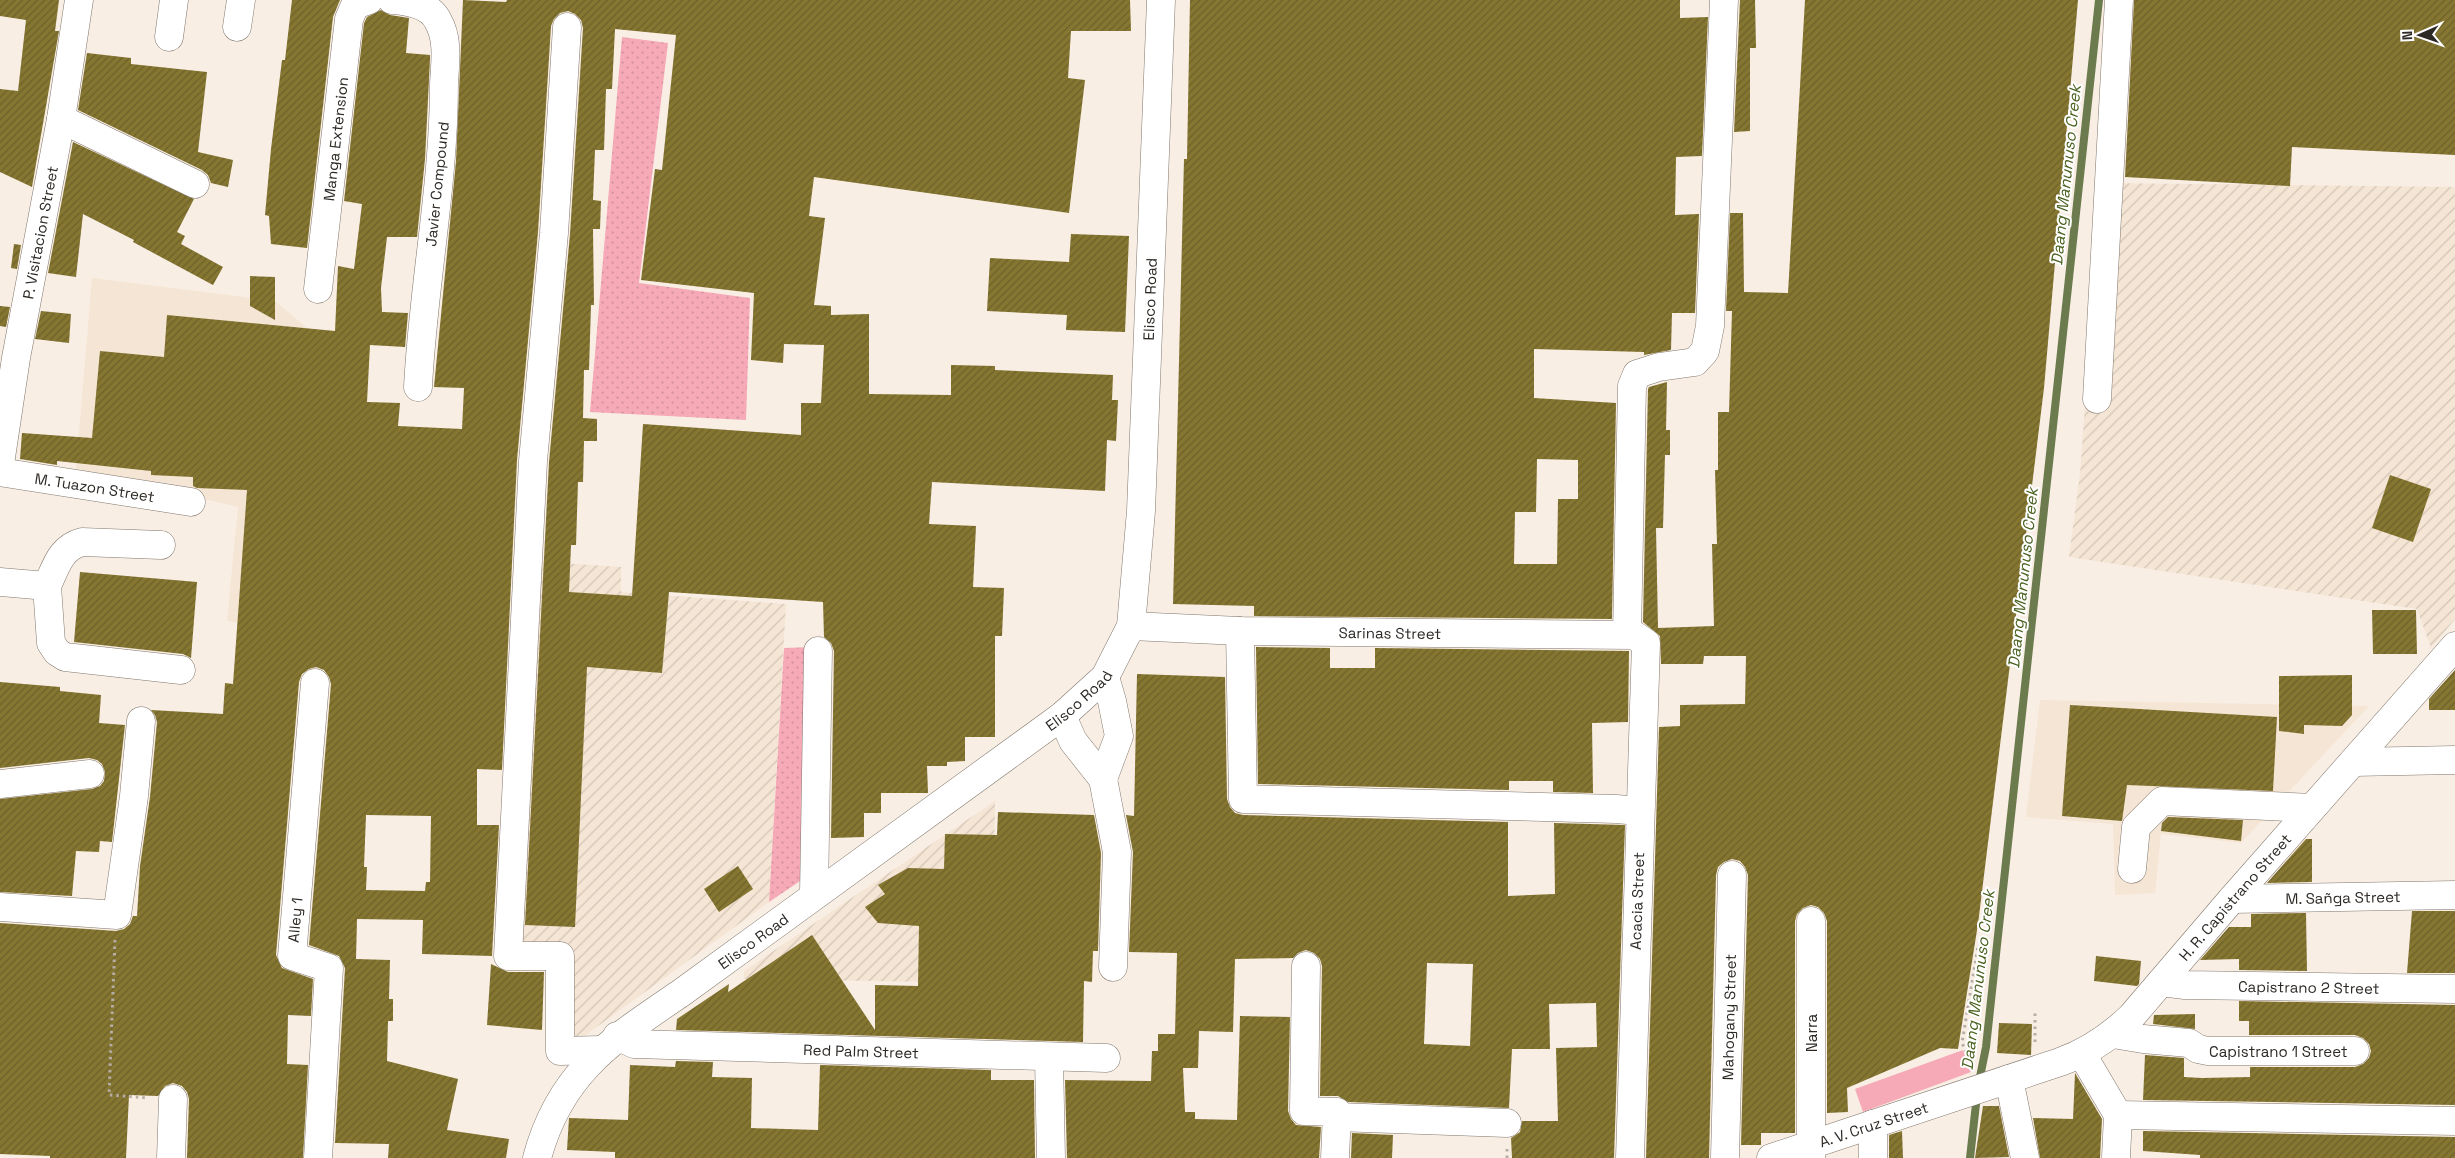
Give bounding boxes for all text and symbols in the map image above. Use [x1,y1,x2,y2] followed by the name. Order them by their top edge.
[2395,10,2445,60] north arrow
[2398,30,2416,40] text: N
[319,76,352,202] street label: Manga Extension
[2046,81,2086,266] water label: Daang Manunuso Creek
[421,121,453,247] street label: Javier Compound
[18,164,62,301] street label: P. Visitacion Street
[1138,257,1160,341] street label: Elisco Road
[34,468,156,506] street label: M. Tuazon Street
[2003,484,2043,669] water label: Daang Manunuso Creek
[1338,623,1441,643] street label: Sarinas Street
[1041,667,1116,735] street label: Elisco Road
[2174,829,2295,964] street label: H. R. Capistrano Street
[1626,852,1648,950] street label: Acacia Street
[1957,886,2000,1071] water label: Daang Manunuso Creek
[2285,886,2401,908] street label: M. Sañga Street
[284,897,306,943] street label: Alley 1
[714,909,792,973] street label: Elisco Road
[1717,954,1740,1080] street label: Mahogany Street
[2238,976,2380,997] street label: Capistrano 2 Street
[1802,1013,1821,1052] street label: Narra
[803,1040,919,1062] street label: Red Palm Street
[2209,1042,2348,1061] street label: Capistrano 1 Street
[1817,1097,1931,1151] street label: A. V. Cruz Street

